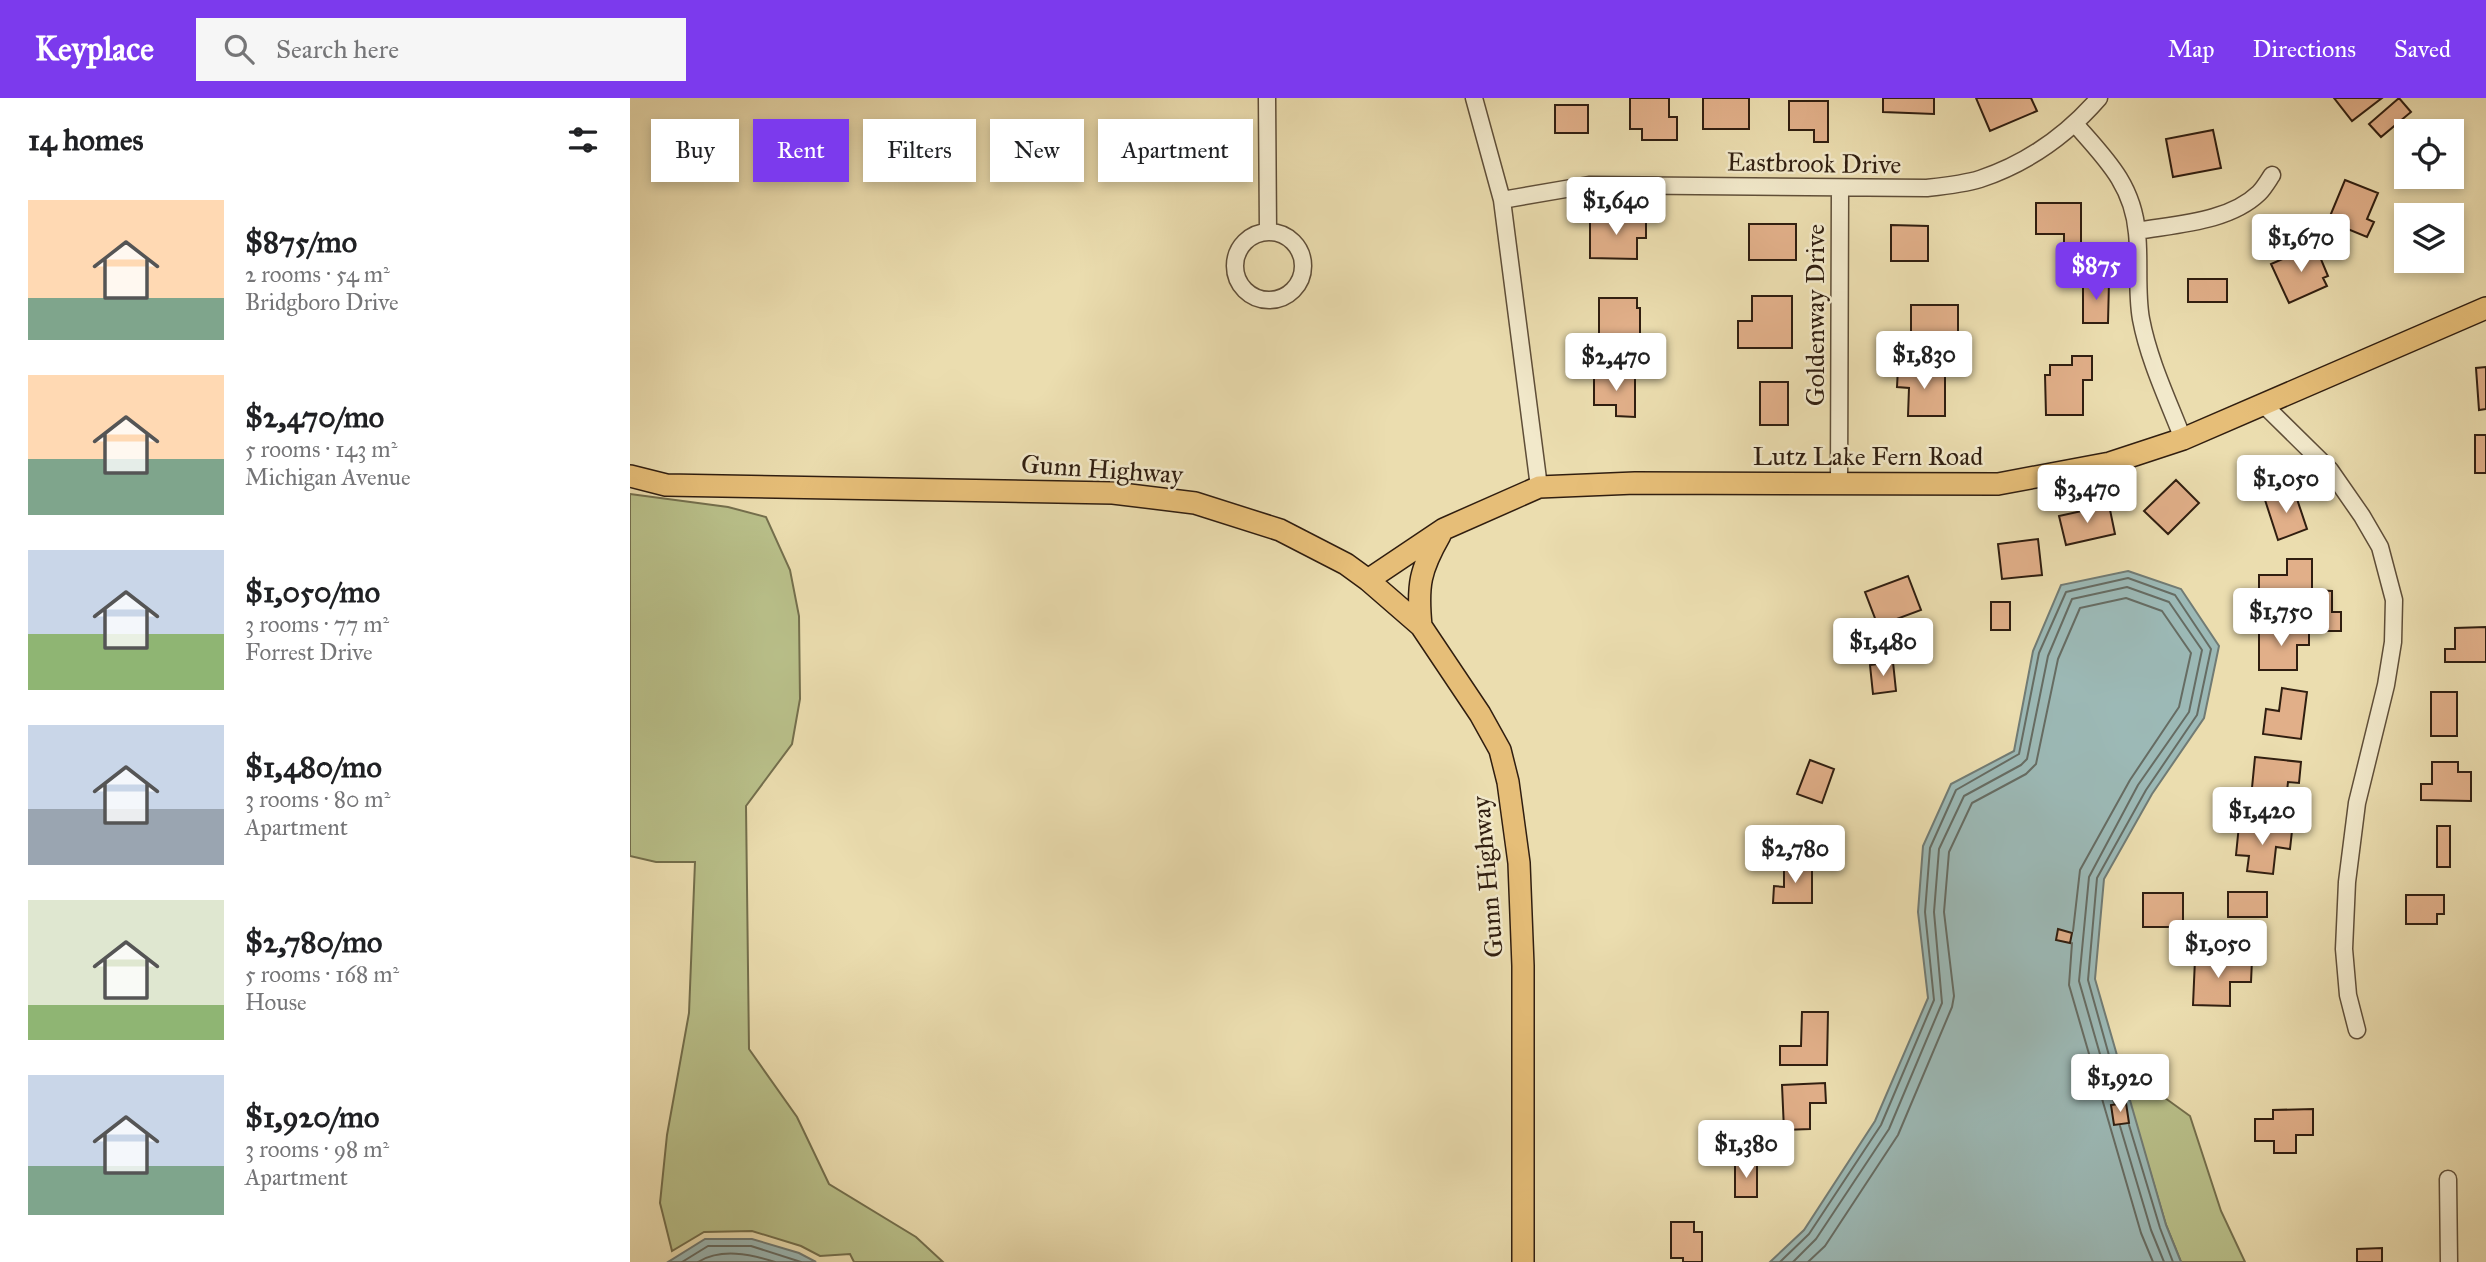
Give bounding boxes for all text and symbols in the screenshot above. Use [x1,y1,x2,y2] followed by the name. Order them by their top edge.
[196,18,686,81] search box
[35,29,154,69] text: Keyplace
[220,30,258,68] icon: search
[276,33,399,65] text: Search here
[2168,34,2215,64] text: Map
[2253,34,2356,64] text: Directions
[2394,34,2451,64] text: Saved
[651,119,739,182] chip: Buy
[753,119,849,182] chip: Rent
[863,119,976,182] chip: Filters
[990,119,1084,182] chip: New
[1098,119,1253,182] chip: Apartment
[2394,119,2464,273] map controls
[2394,119,2464,189] button: locate
[564,121,602,159] icon: filters
[28,122,143,158] text: 14 homes
[1726,145,1902,181] street label: Eastbrook Drive
[1559,178,1673,237] pin: $1,640
[1583,186,1649,214] text: $1,640
[2394,203,2464,273] button: layers
[2244,214,2358,274] pin: $1,670
[2268,223,2334,251] text: $1,670
[245,224,357,260] text: $875/mo
[1799,224,1831,406] street label: Goldenway Drive
[84,228,168,312] icon: home
[2055,242,2137,302] pin: $875
[2072,251,2121,279] text: $875
[245,260,390,288] text: 2 rooms · 54 m²
[245,288,399,316] text: Bridgboro Drive
[1867,331,1981,391] pin: $1,830
[1559,334,1673,393] pin: $2,470
[1892,340,1956,368] text: $1,830
[1581,342,1651,370] text: $2,470
[245,399,384,435] text: $2,470/mo
[84,403,168,487] icon: home
[245,435,397,463] text: 5 rooms · 143 m²
[1753,440,1983,472] street label: Lutz Lake Fern Road
[1020,447,1185,491] street label: Gunn Highway
[2229,456,2343,515] pin: $1,050
[245,463,411,491] text: Michigan Avenue
[2253,464,2319,492] text: $1,050
[2030,466,2144,525] pin: $3,470
[2054,474,2120,502] text: $3,470
[245,574,380,610] text: $1,050/mo
[84,578,168,662] icon: home
[2224,588,2338,648] pin: $1,750
[2249,597,2313,625] text: $1,750
[245,610,389,638] text: 3 rooms · 77 m²
[1826,618,1940,678] pin: $1,480
[1849,627,1917,655] text: $1,480
[245,638,373,666] text: Forrest Drive
[245,749,382,785] text: $1,480/mo
[84,753,168,837] icon: home
[245,785,390,813] text: 3 rooms · 80 m²
[2205,788,2319,847] pin: $1,420
[1464,794,1510,959] street label: Gunn Highway
[2229,796,2295,824] text: $1,420
[245,813,348,841] text: Apartment
[1738,826,1852,885] pin: $2,780
[1761,834,1829,862] text: $2,780
[2161,920,2275,980] pin: $1,050
[245,924,382,960] text: $2,780/mo
[84,928,168,1012] icon: home
[2185,929,2251,957] text: $1,050
[245,960,399,988] text: 5 rooms · 168 m²
[245,988,307,1016] text: House
[2063,1054,2177,1114] pin: $1,920
[2087,1063,2153,1091] text: $1,920
[245,1099,379,1135] text: $1,920/mo
[84,1103,168,1187] icon: home
[1689,1121,1803,1180] pin: $1,380
[1714,1129,1778,1157] text: $1,380
[245,1135,389,1163] text: 3 rooms · 98 m²
[245,1163,348,1191] text: Apartment

